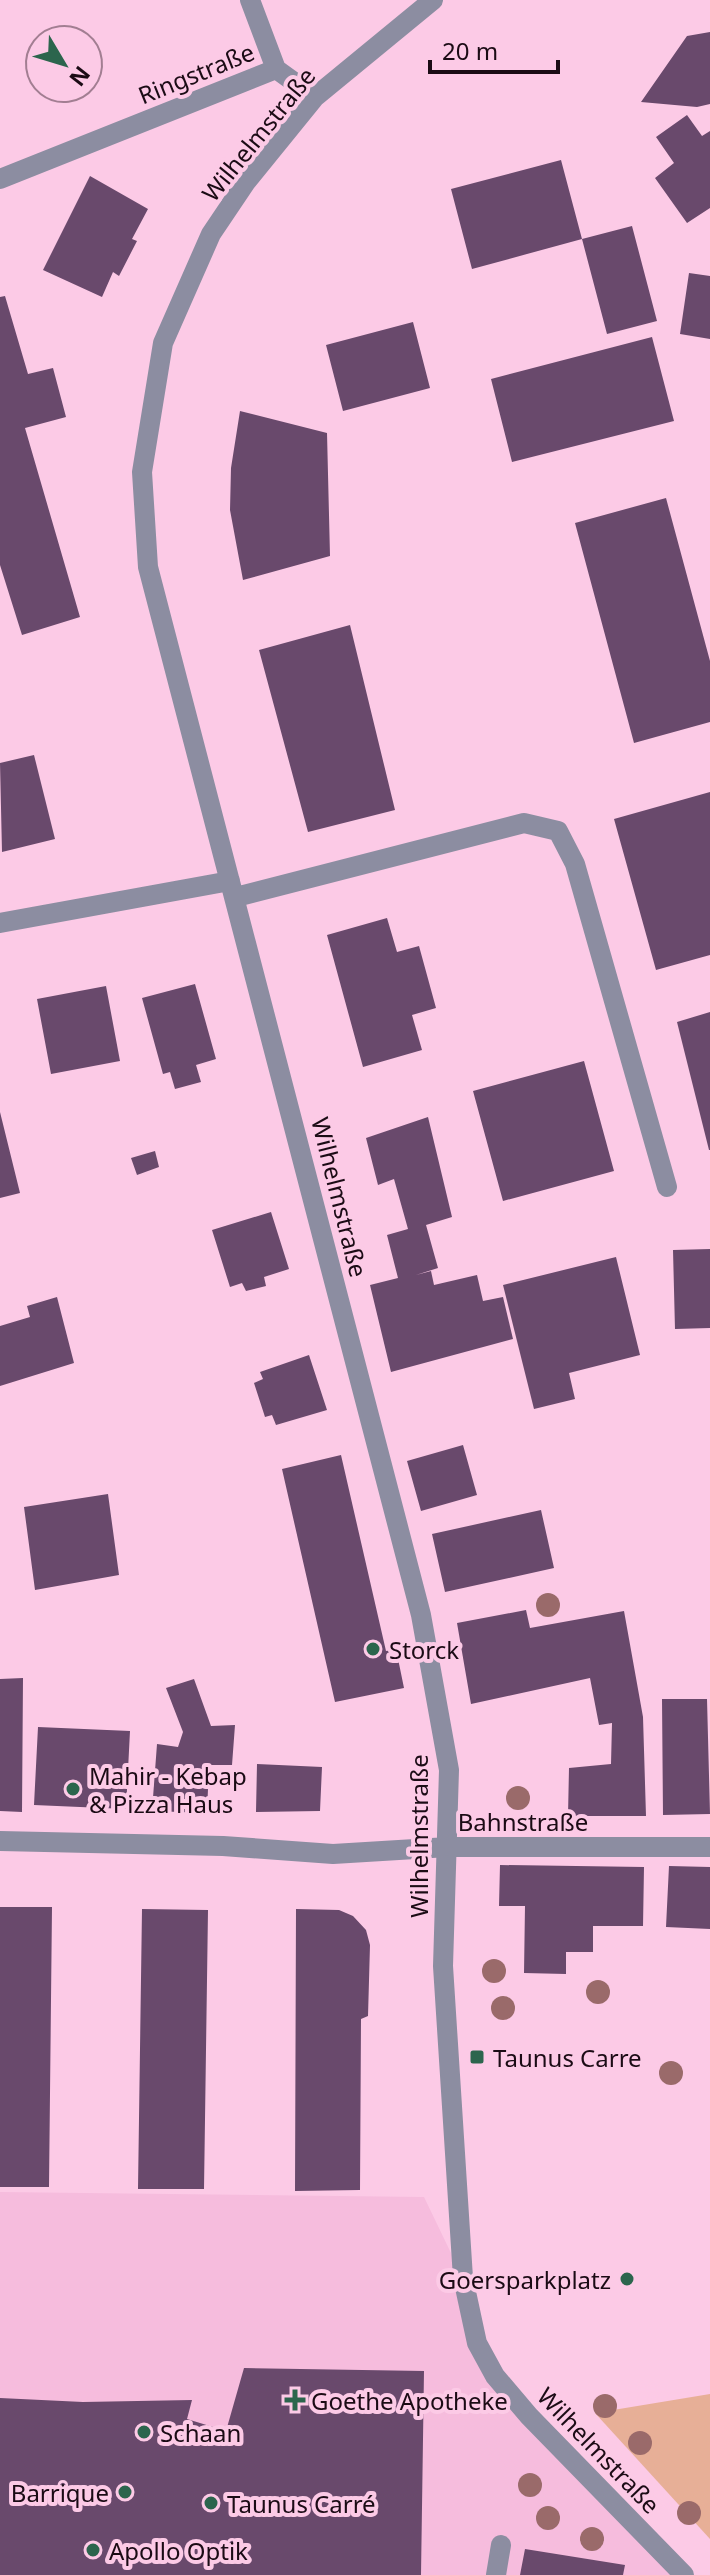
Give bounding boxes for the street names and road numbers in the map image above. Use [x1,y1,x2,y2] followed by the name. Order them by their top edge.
[133,35,259,111] street label: Ringstraße
[194,60,322,208] street label: Wilhelmstraße
[304,1114,376,1280] street label: Wilhelmstraße
[402,1754,435,1918] street label: Wilhelmstraße
[458,1805,588,1838] street label: Bahnstraße
[530,2380,668,2520] street label: Wilhelmstraße

